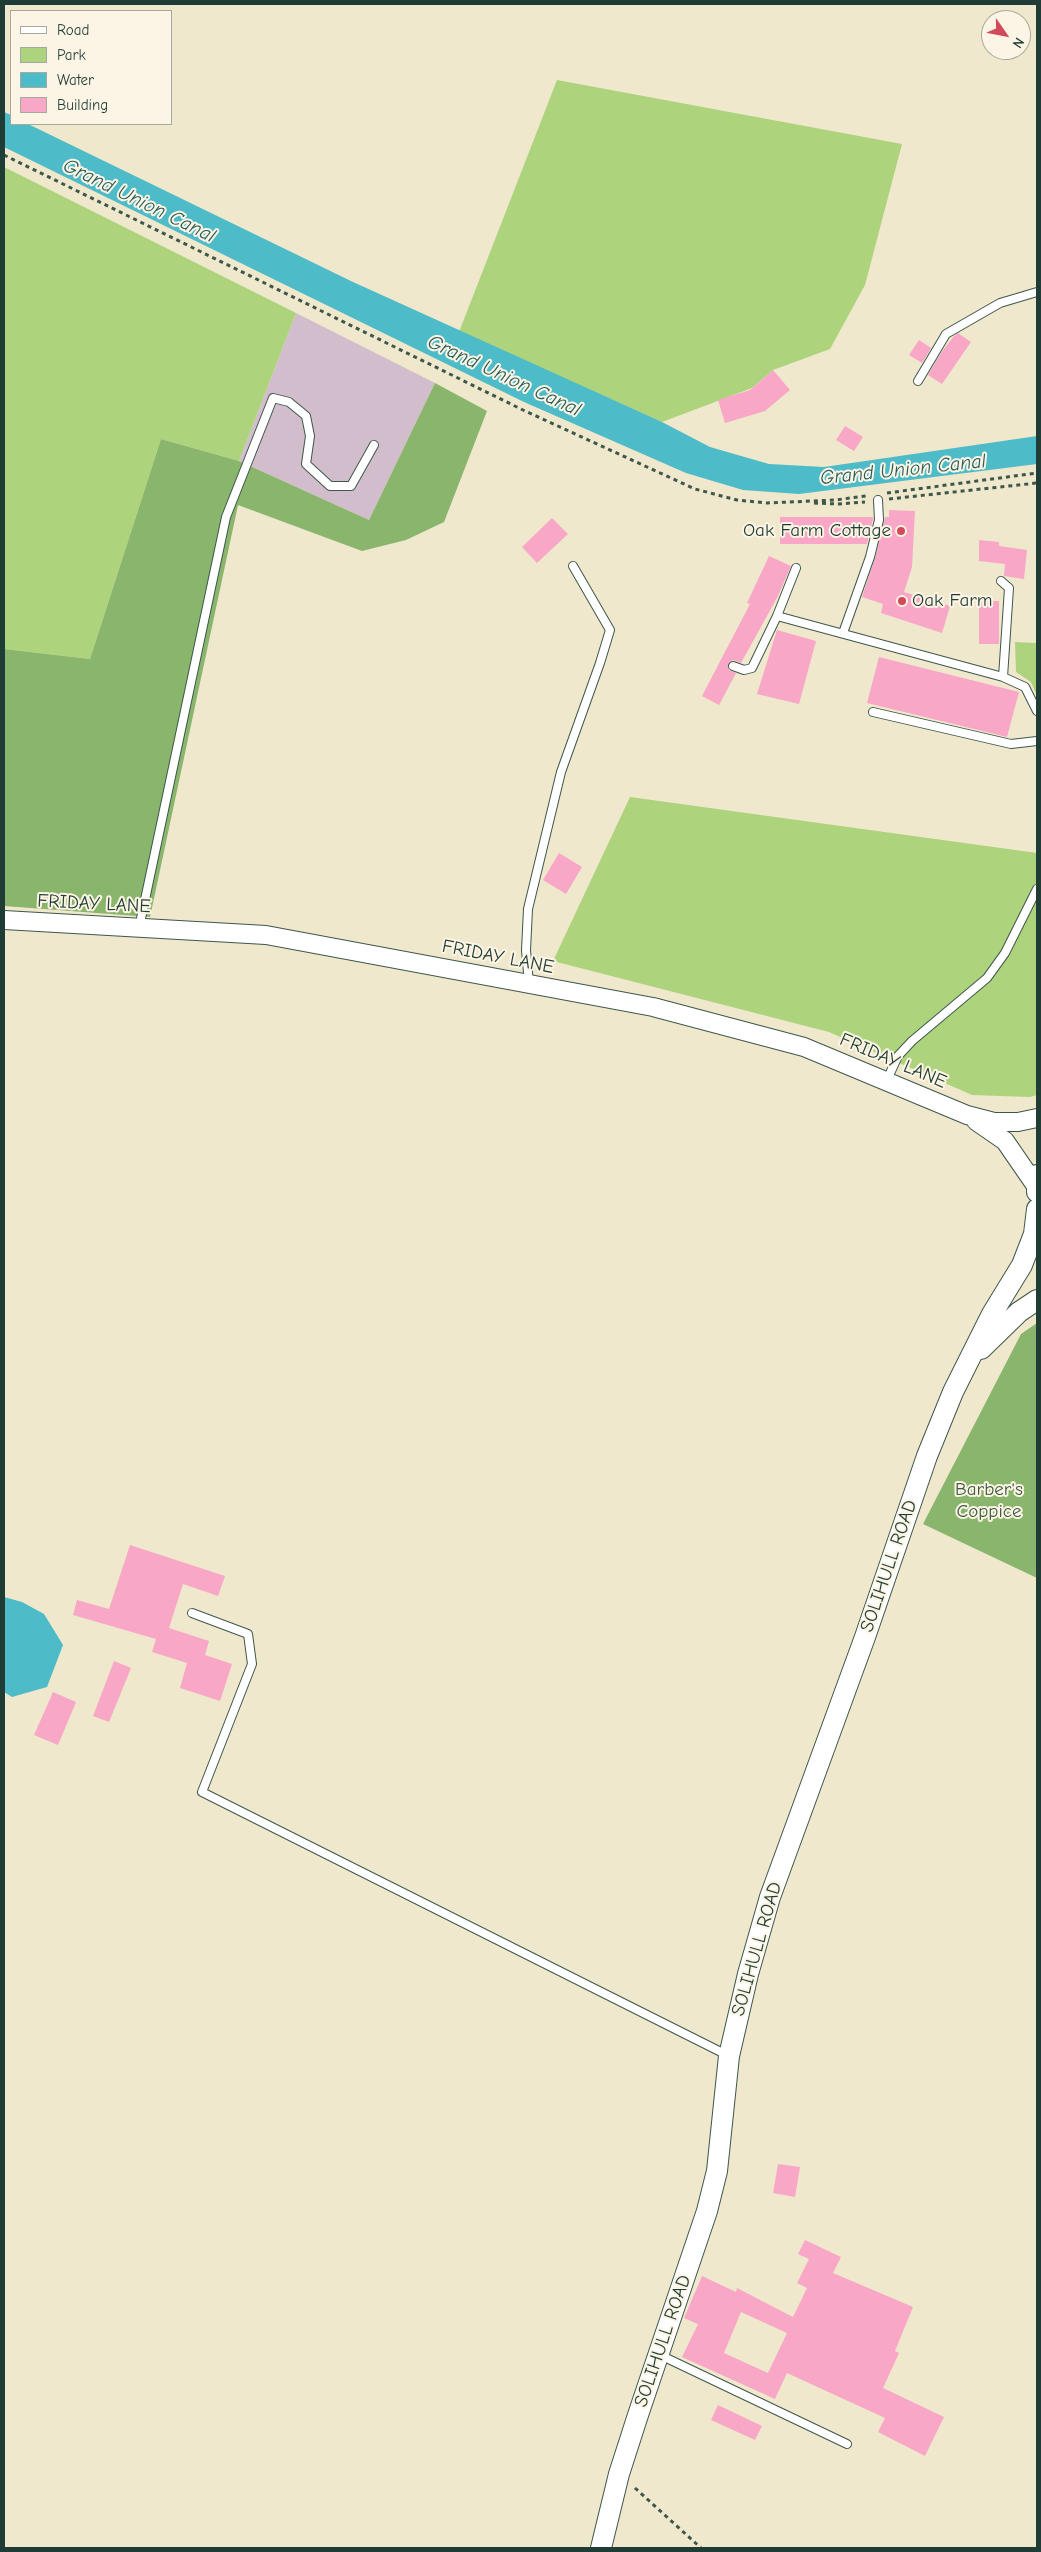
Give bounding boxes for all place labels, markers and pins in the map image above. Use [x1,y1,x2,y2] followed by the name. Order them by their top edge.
[743,520,891,542] place label: Oak Farm Cottage
[895,525,907,537] marker: Oak Farm Cottage
[912,590,993,612] place label: Oak Farm
[896,595,908,607] marker: Oak Farm

